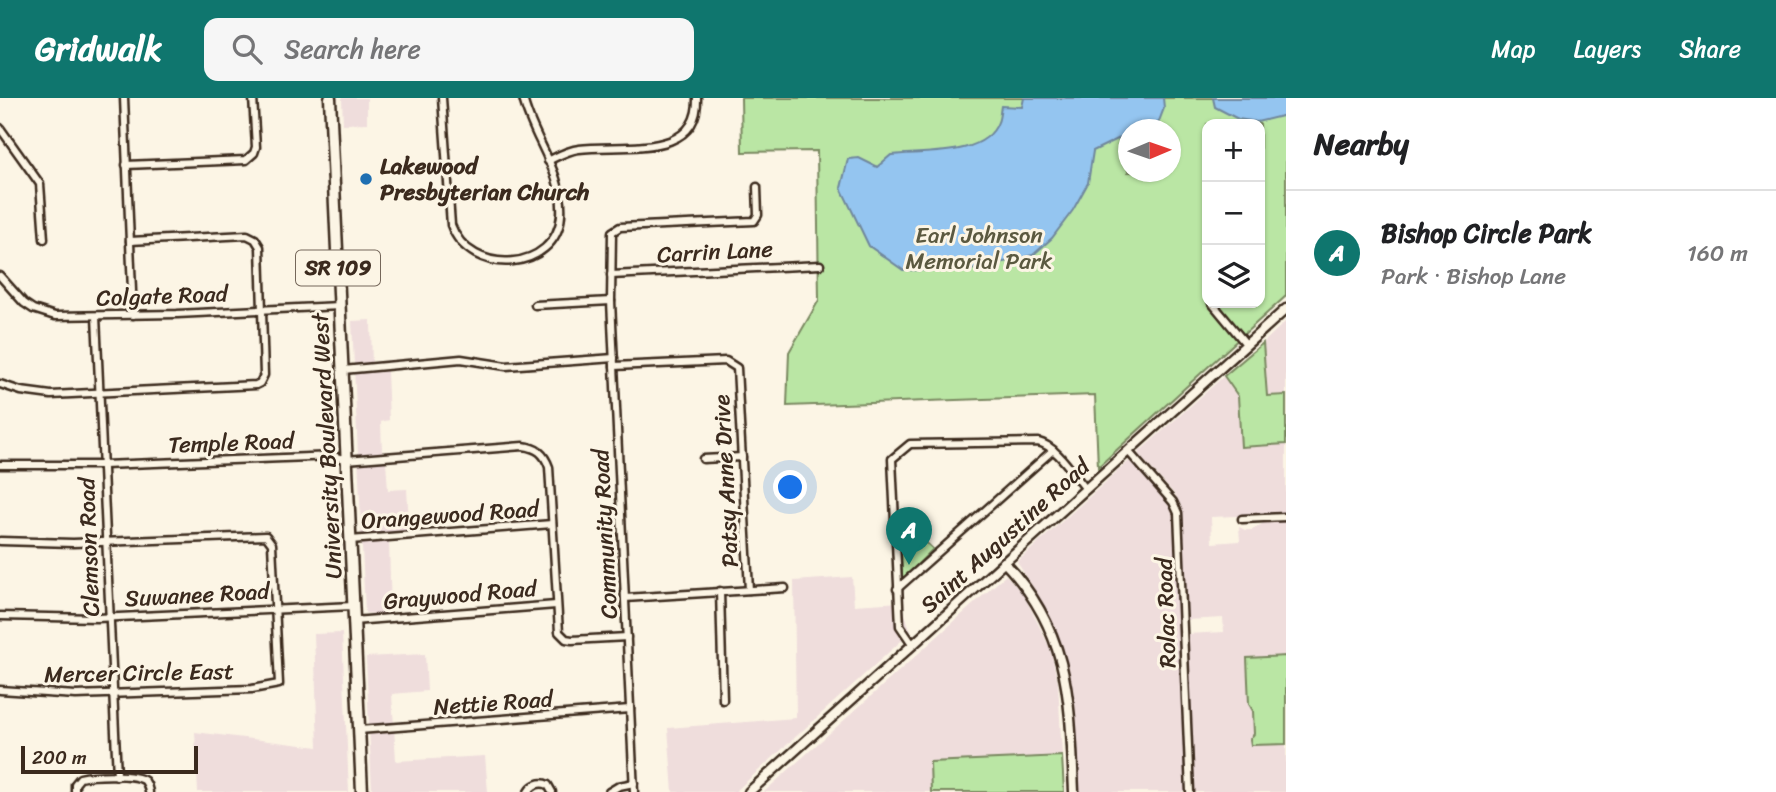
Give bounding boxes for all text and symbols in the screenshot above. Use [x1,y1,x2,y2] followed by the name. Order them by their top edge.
[204,18,694,81] search box
[35,20,162,78] text: Gridwalk
[284,26,421,72] text: Search here
[1491,28,1536,70] text: Map
[1574,28,1641,70] text: Layers
[1679,28,1741,70] text: Share
[228,30,266,68] icon: search
[1314,117,1409,171] text: Nearby
[1118,119,1181,182] north arrow
[1202,119,1265,308] map controls
[1202,119,1265,182] button: +
[380,146,589,213] place label: Lakewood Presbyterian Church
[358,171,374,187] marker: Lakewood Presbyterian Church
[1202,182,1265,245] button: −
[1381,210,1592,256] text: Bishop Circle Park
[906,215,1052,282] park label: Earl Johnson Memorial Park
[656,228,774,276] street label: Carrin Lane
[1329,233,1345,274] text: A
[1687,233,1748,274] text: 160 m
[1202,245,1265,308] button: layers
[296,250,380,286] road number: SR 109
[1381,256,1566,297] text: Park · Bishop Lane
[96,273,230,319] street label: Colgate Road
[299,310,354,580] street label: University Boulevard West
[701,394,751,568] street label: Patsy Anne Drive
[167,420,296,466] street label: Temple Road
[580,446,630,620] street label: Community Road
[910,447,1101,624] street label: Saint Augustine Road
[773,470,807,504] your location
[66,475,112,617] street label: Clemson Road
[360,488,542,542] street label: Orangewood Road
[886,507,932,565] pin: A
[1144,555,1188,669] street label: Rolac Road
[382,568,540,622] street label: Graywood Road
[124,571,272,619] street label: Suwanee Road
[44,651,234,695] street label: Mercer Circle East
[432,678,556,728] street label: Nettie Road
[32,741,87,774] text: 200 m
[21,743,198,775] scale bar

